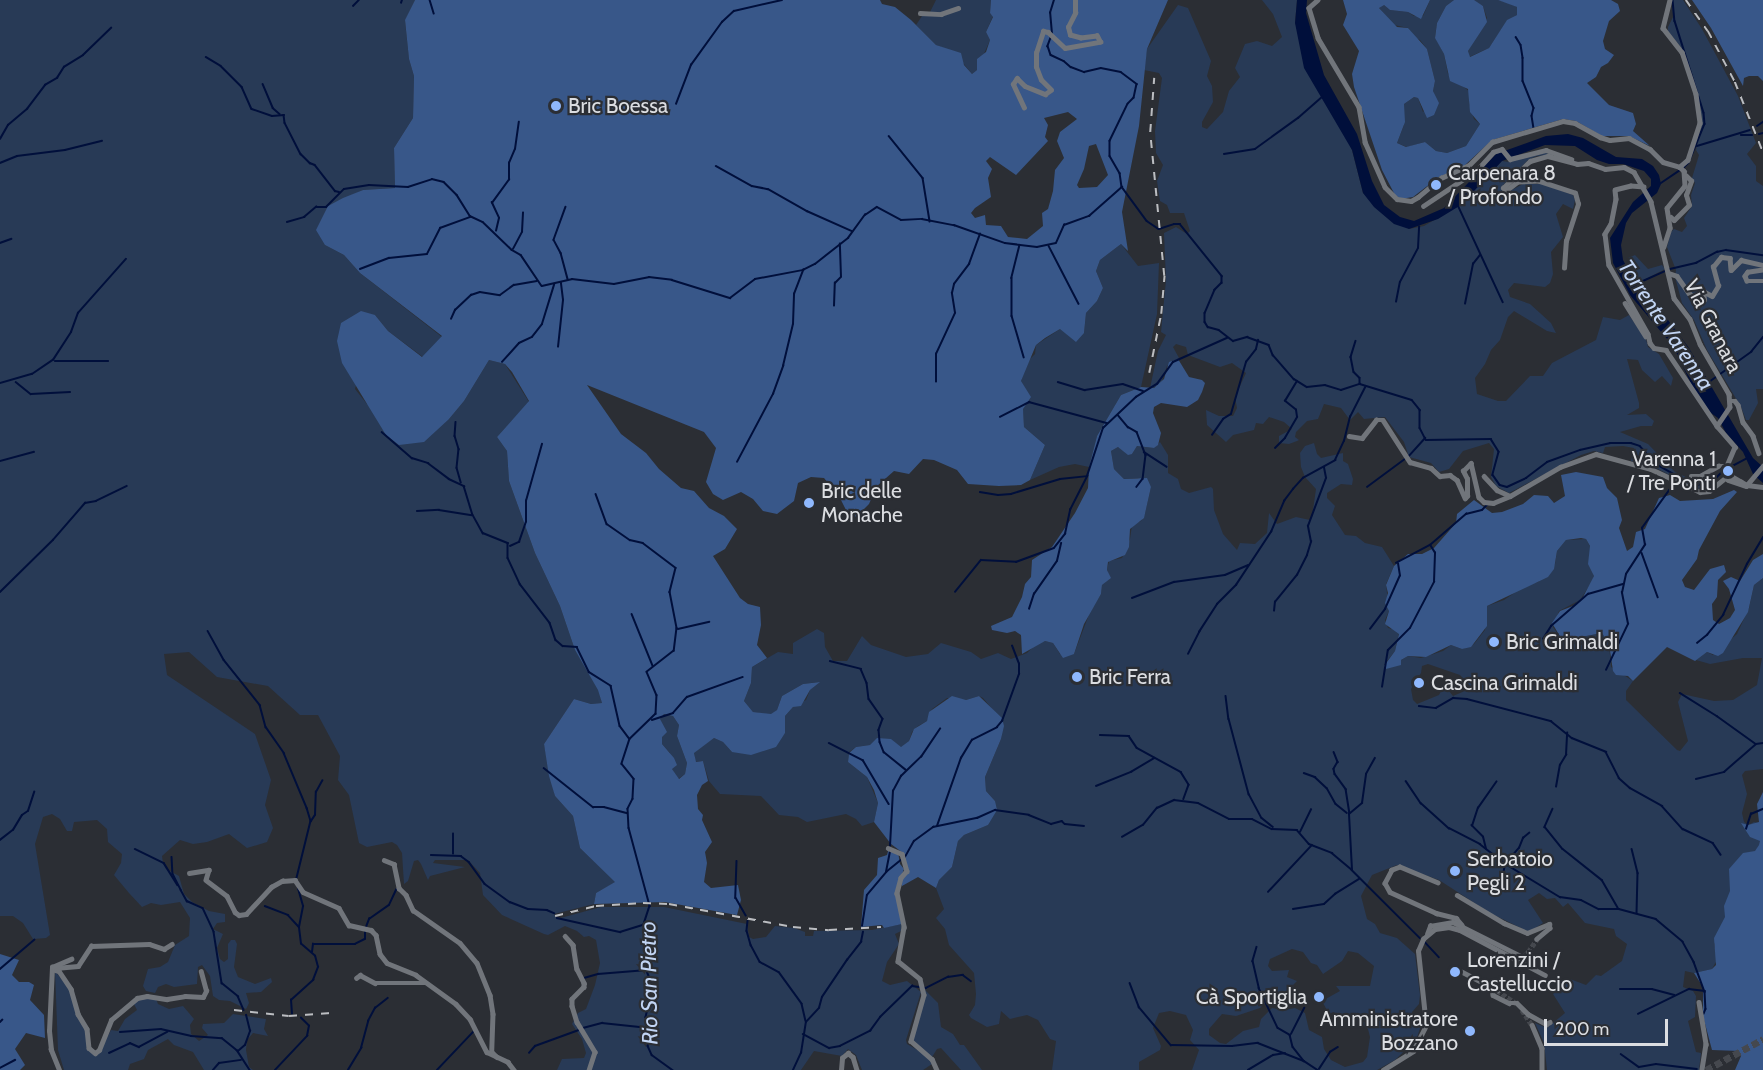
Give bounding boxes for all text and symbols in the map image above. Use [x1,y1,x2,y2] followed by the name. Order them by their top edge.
[568,93,668,119] place label: Bric Boessa
[549,99,563,113] marker: Bric Boessa
[1448,160,1556,210] place label: Carpenara 8 / Profondo
[1429,178,1443,192] marker: Carpenara 8 / Profondo
[1613,255,1719,395] water label: Torrente Varenna
[1679,275,1747,377] street label: Via Granara
[1627,446,1716,496] place label: Varenna 1 / Tre Ponti
[1721,464,1735,478] marker: Varenna 1 / Tre Ponti
[821,478,903,528] place label: Bric delle Monache
[802,496,816,510] marker: Bric delle Monache
[1506,629,1618,655] place label: Bric Grimaldi
[1487,635,1501,649] marker: Bric Grimaldi
[1089,664,1171,690] place label: Bric Ferra
[1070,670,1084,684] marker: Bric Ferra
[1431,670,1578,696] place label: Cascina Grimaldi
[1412,676,1426,690] marker: Cascina Grimaldi
[1467,846,1553,896] place label: Serbatoio Pegli 2
[1448,864,1462,878] marker: Serbatoio Pegli 2
[635,921,663,1045] water label: Rio San Pietro
[1467,947,1572,997] place label: Lorenzini / Castelluccio
[1448,965,1462,979] marker: Lorenzini / Castelluccio
[1196,984,1307,1010] place label: Cà Sportiglia
[1312,990,1326,1004] marker: Cà Sportiglia
[1320,1006,1458,1056] place label: Amministratore Bozzano
[1547,1007,1672,1045] scale bar
[1555,1018,1609,1040] text: 200 m
[1463,1024,1477,1038] marker: Amministratore Bozzano

